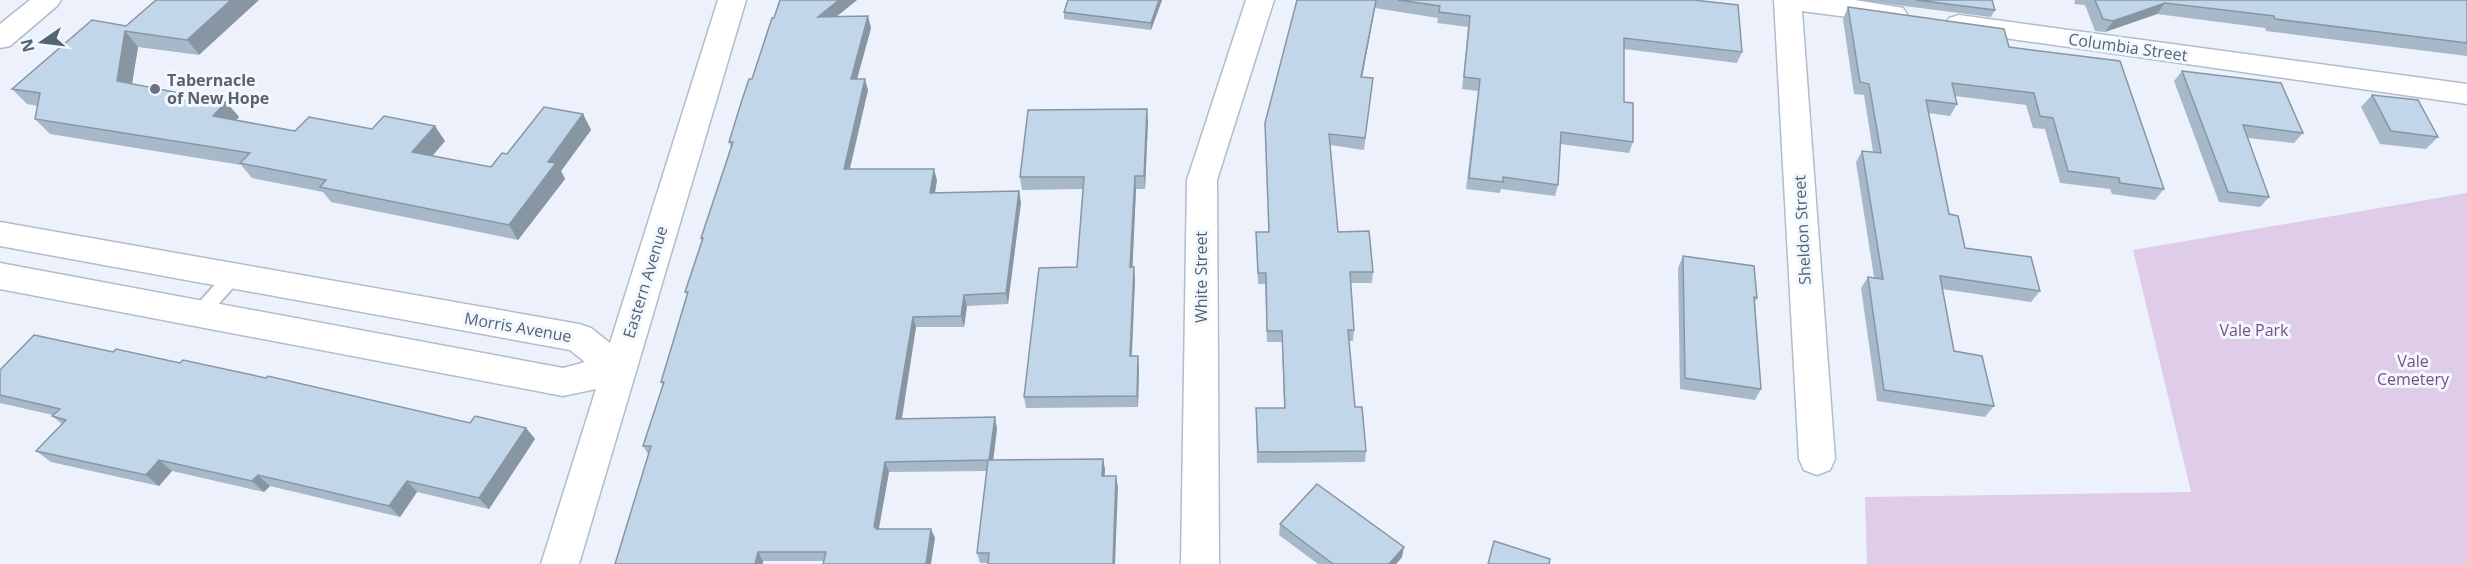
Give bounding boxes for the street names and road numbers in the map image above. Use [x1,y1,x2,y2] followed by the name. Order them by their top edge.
[2067,28,2189,66] street label: Columbia Street
[1788,174,1816,285] street label: Sheldon Street
[617,223,673,341] street label: Eastern Avenue
[1190,231,1212,323] street label: White Street
[463,307,573,347] street label: Morris Avenue

